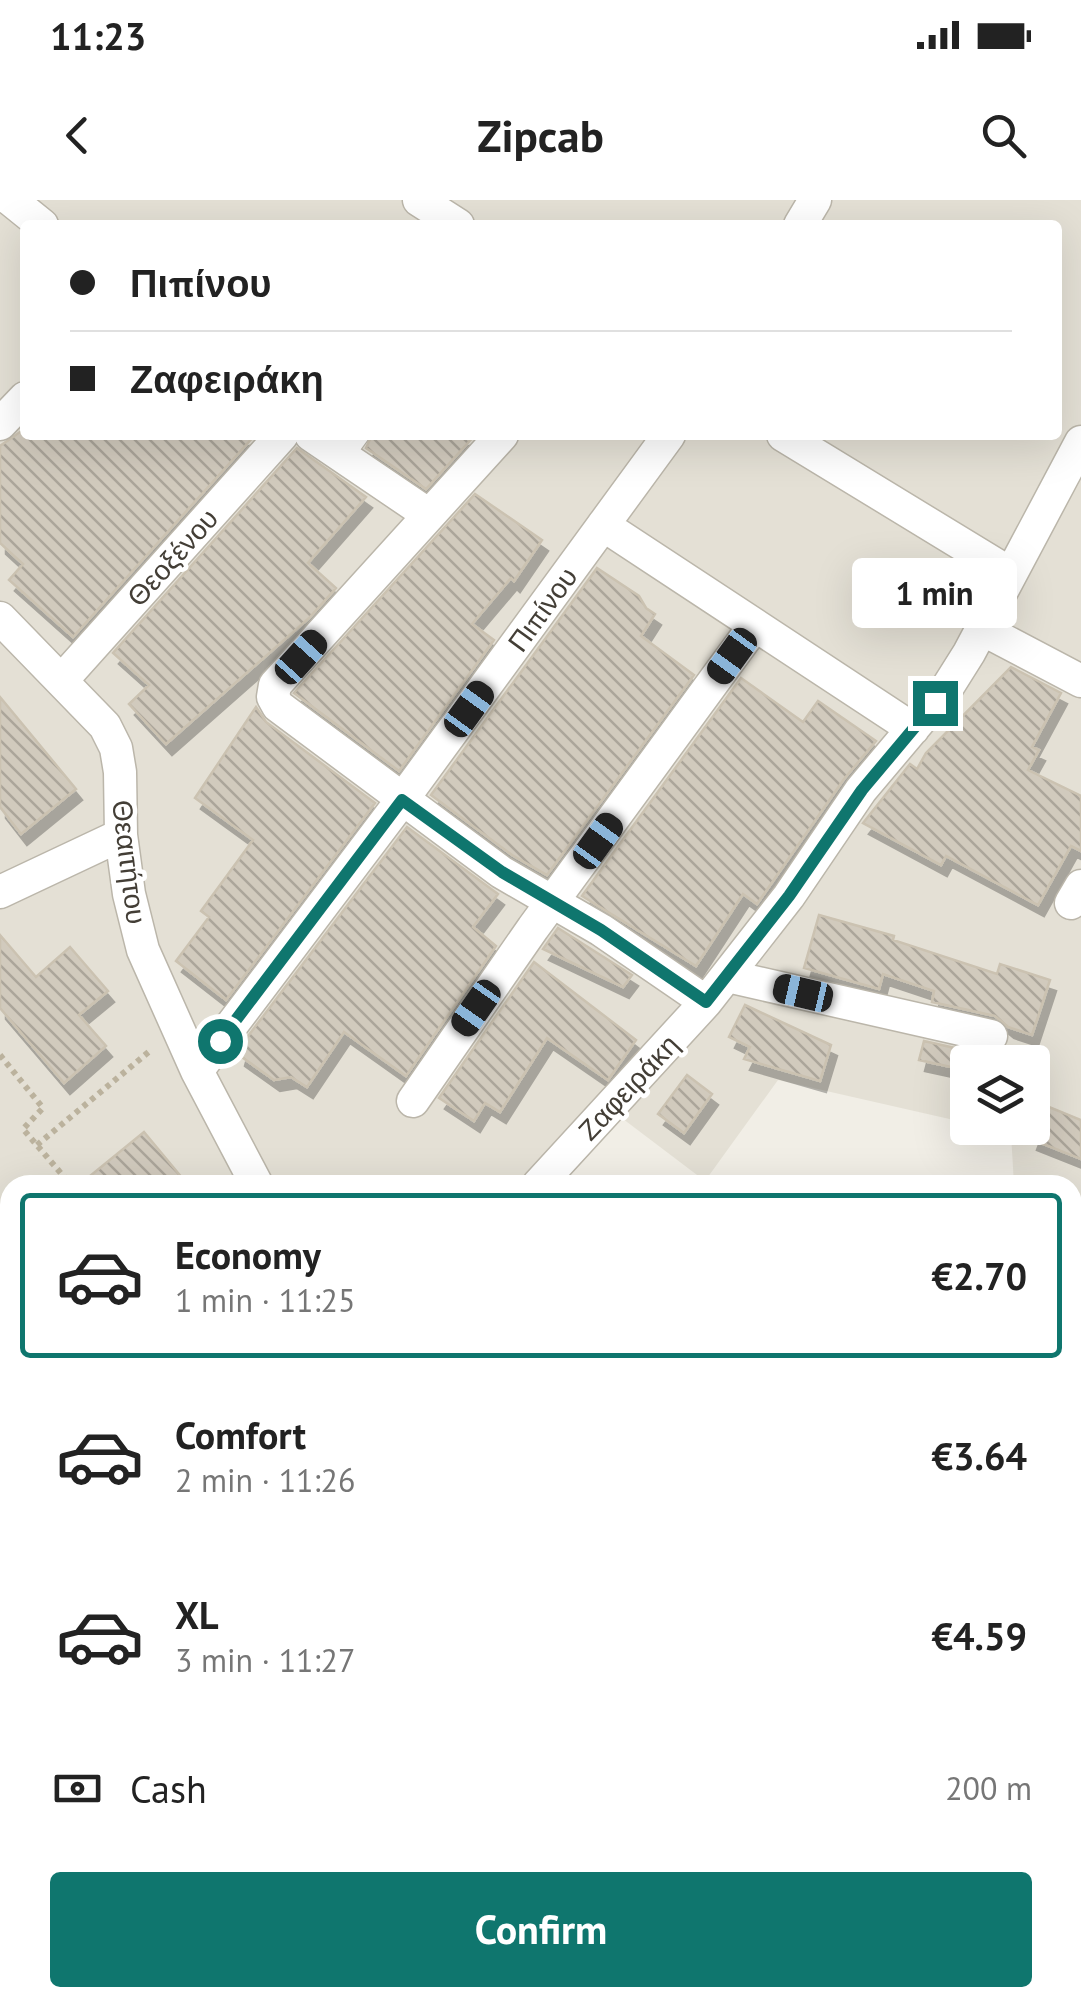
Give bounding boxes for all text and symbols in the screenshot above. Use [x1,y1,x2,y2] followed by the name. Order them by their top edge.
[50,11,146,60] text: 11:23
[477,106,604,164] text: Zipcab
[50,108,105,163] icon: back
[976,108,1031,163] icon: search
[130,258,271,307] text: Πιπίνου
[130,354,324,403] text: Ζαφειράκη
[118,500,226,614] street label: Θεοξένου
[852,558,1018,628] callout: 1 min
[499,559,585,659] street label: Πιπίνου
[895,572,974,614] text: 1 min
[702,623,762,689] car
[270,625,332,689] car
[439,676,499,742] car
[913,681,958,726] route end
[104,798,156,926] street label: Θεαιτήτου
[568,808,628,874] car
[770,972,836,1014] car
[447,975,505,1041] car
[198,1019,243,1064] route start
[570,1026,686,1148] street label: Ζαφειράκη
[950,1045,1050,1145] map controls
[950,1045,1050,1145] button: layers
[175,1230,321,1279] text: Economy
[55,1231,145,1321] icon: car
[931,1251,1027,1300] text: €2.70
[175,1279,355,1321] text: 1 min · 11:25
[175,1410,306,1459] text: Comfort
[55,1411,145,1501] icon: car
[931,1431,1027,1480] text: €3.64
[175,1459,355,1501] text: 2 min · 11:26
[175,1590,219,1639] text: XL
[55,1591,145,1681] icon: car
[931,1611,1027,1660] text: €4.59
[175,1639,355,1681] text: 3 min · 11:27
[50,1761,105,1816] icon: cash
[130,1764,207,1813] text: Cash
[945,1767,1032,1809] text: 200 m
[50,1872,1032,1987] button: Confirm

